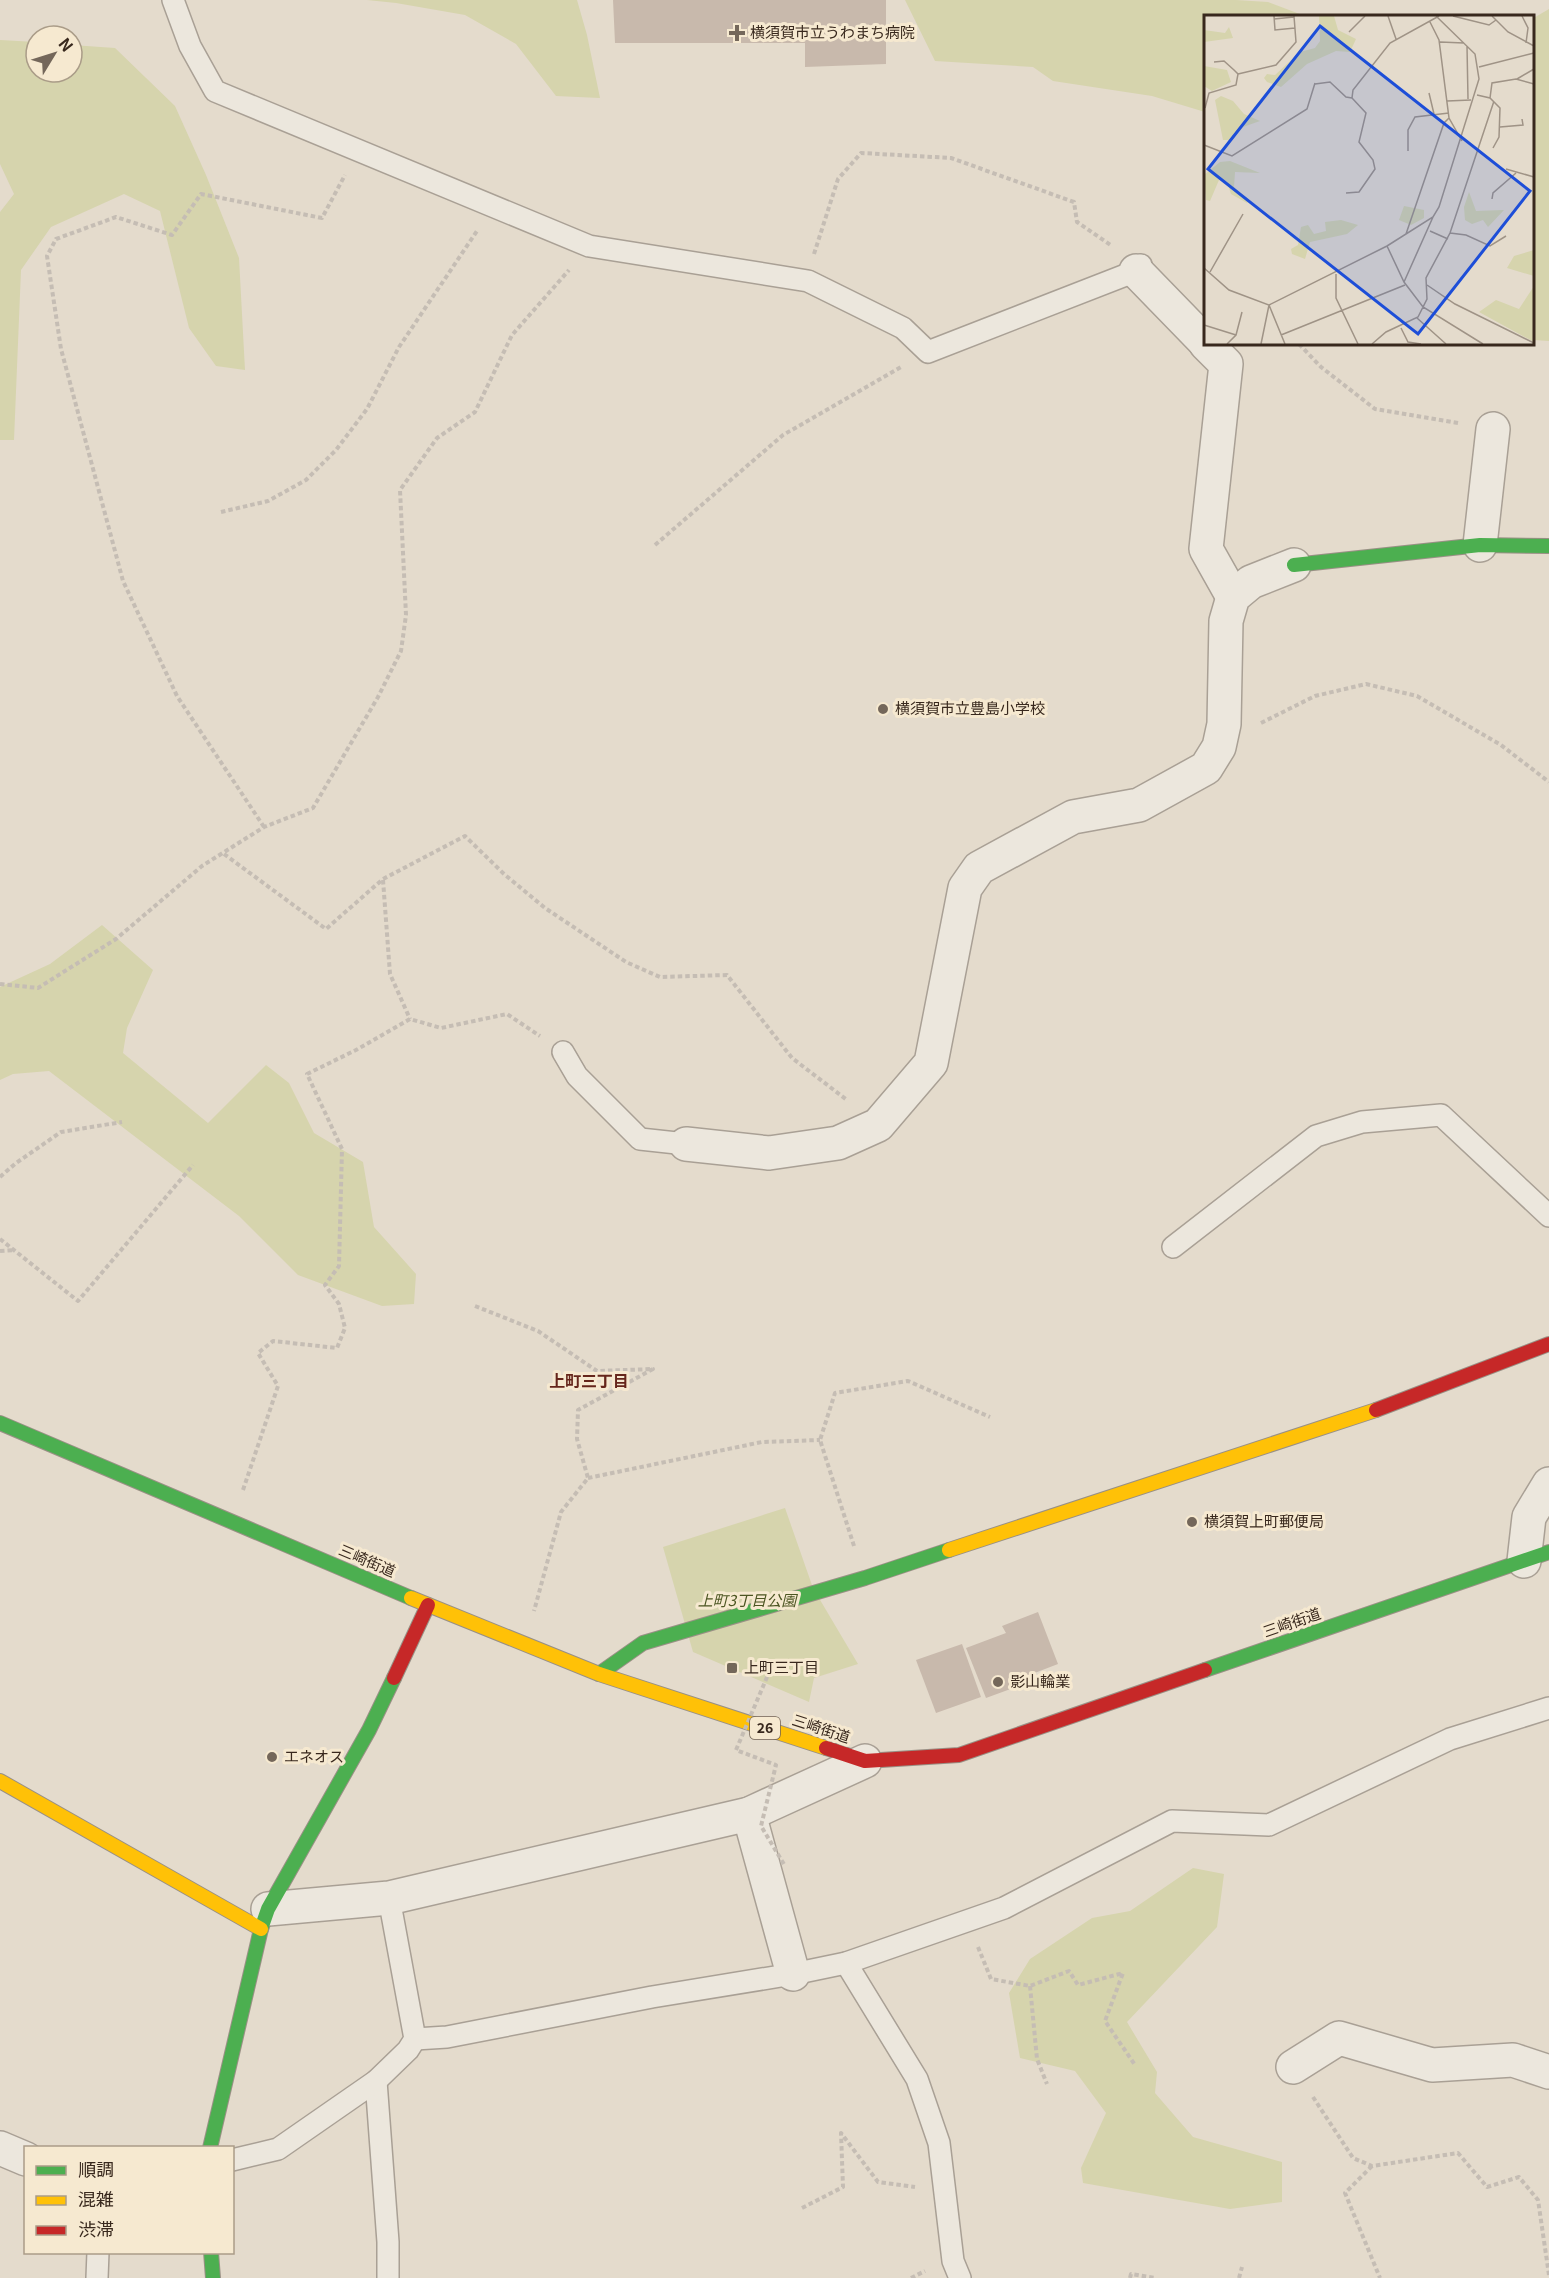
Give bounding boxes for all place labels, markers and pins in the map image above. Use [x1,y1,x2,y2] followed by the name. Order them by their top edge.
[750,21,915,42] place label: 横須賀市立うわまち病院
[728,24,746,42] marker: 横須賀市立うわまち病院
[895,697,1045,718] place label: 横須賀市立豊島小学校
[876,702,890,716] marker: 横須賀市立豊島小学校
[1204,1510,1324,1531] place label: 横須賀上町郵便局
[1185,1515,1199,1529] marker: 横須賀上町郵便局
[744,1656,819,1677] place label: 上町三丁目
[725,1661,739,1675] marker: 上町三丁目
[1010,1670,1070,1691] place label: 影山輪業
[991,1675,1005,1689] marker: 影山輪業
[284,1745,344,1766] place label: エネオス
[265,1750,279,1764] marker: エネオス

